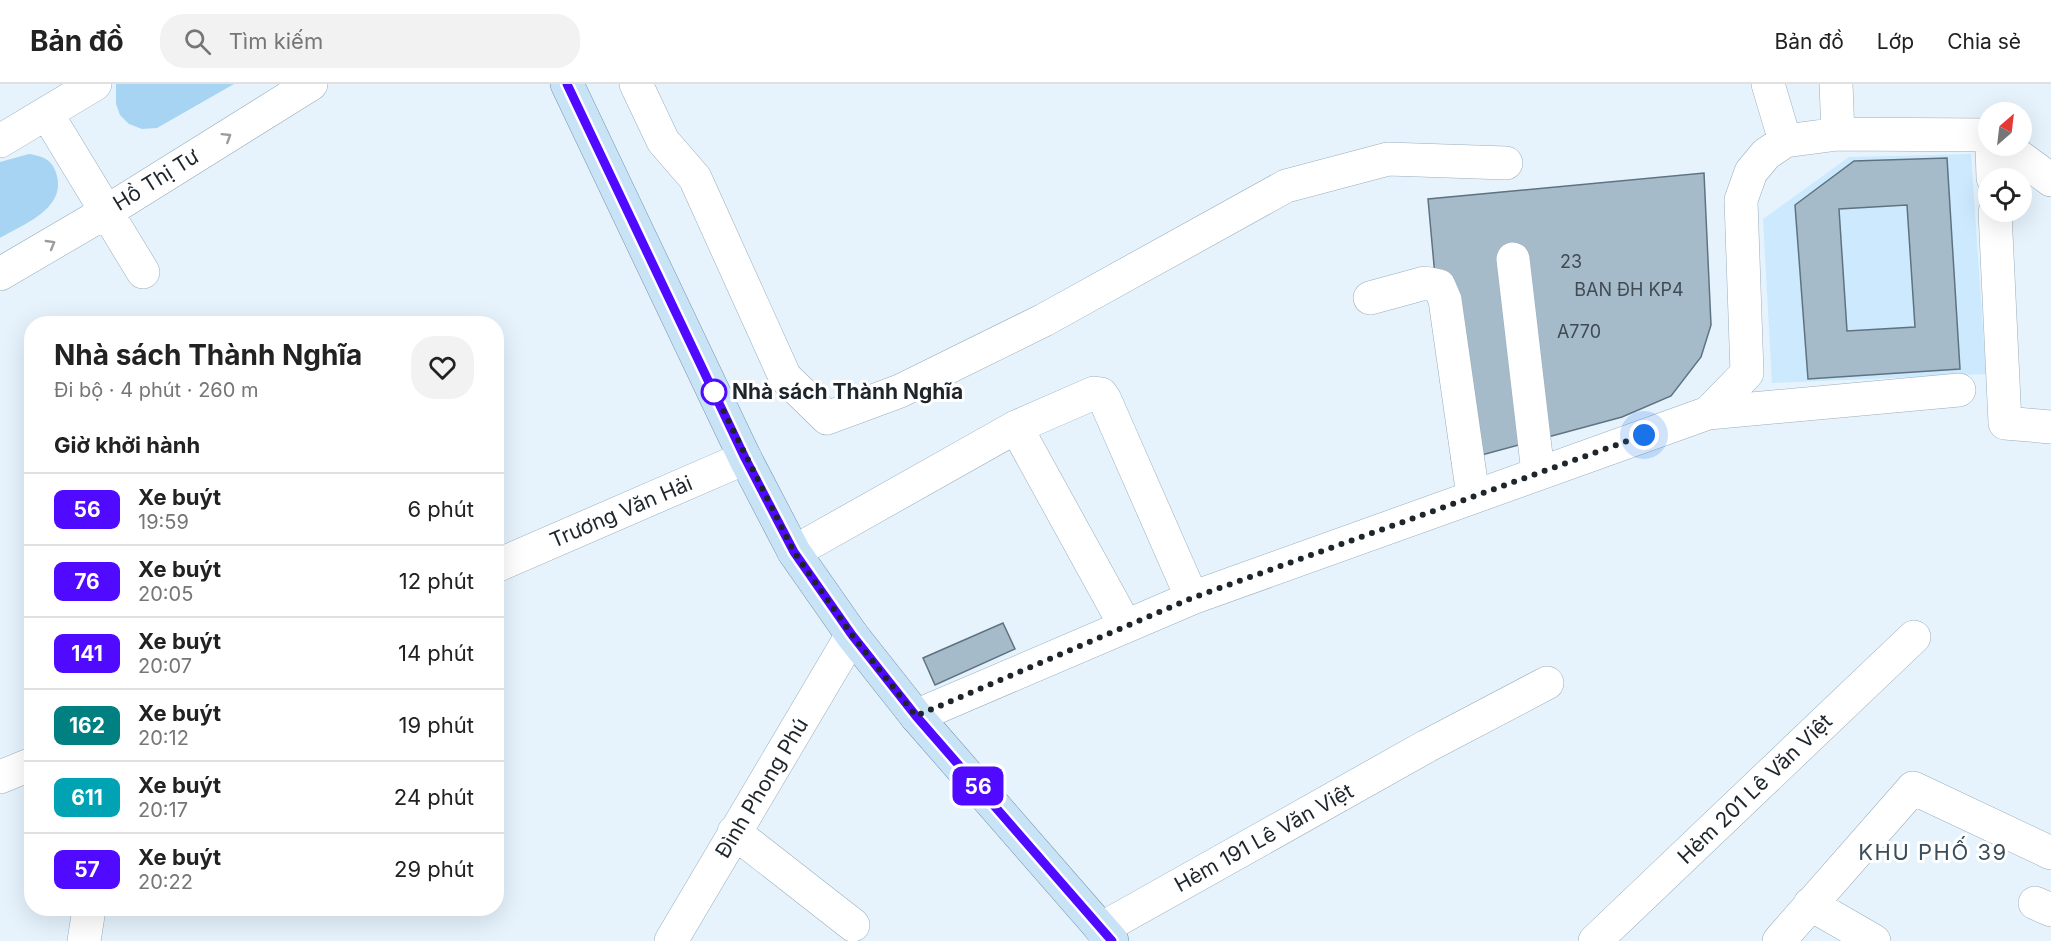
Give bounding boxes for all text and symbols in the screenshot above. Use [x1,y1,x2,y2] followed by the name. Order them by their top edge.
[160,14,580,68] search box
[30,24,124,58] text: Bản đồ
[181,25,214,58] icon: search
[229,28,323,54] text: Tìm kiếm
[1775,29,1844,54] text: Bản đồ
[1877,29,1914,54] text: Lớp
[1947,29,2021,54] text: Chia sẻ
[1978,102,2032,156] north arrow
[1978,102,2032,222] map controls
[221,132,231,144] one-way arrow
[108,144,203,216] street label: Hồ Thị Tư
[1978,168,2032,222] button: locate
[44,240,55,251] one-way arrow
[1560,251,1582,272] house number: 23
[1574,279,1684,300] house number: BAN ĐH KP4
[1557,321,1601,342] house number: A770
[411,336,474,399] button: heart
[54,338,362,372] text: Nhà sách Thành Nghĩa
[54,378,259,402] text: Đi bộ · 4 phút · 260 m
[701,379,727,405] marker: Nhà sách Thành Nghĩa
[732,379,963,404] place label: Nhà sách Thành Nghĩa
[1629,420,1659,450] your location
[54,432,200,458] text: Giờ khởi hành
[546,470,696,553] street label: Trương Văn Hải
[138,484,221,510] text: Xe buýt
[407,496,474,522] text: 6 phút
[73,497,101,522] text: 56
[138,510,189,534] text: 19:59
[138,556,221,582] text: Xe buýt
[399,568,474,594] text: 12 phút
[74,569,100,594] text: 76
[138,582,193,606] text: 20:05
[138,628,221,654] text: Xe buýt
[398,640,474,666] text: 14 phút
[71,641,103,666] text: 141
[138,654,192,678] text: 20:07
[138,700,221,726] text: Xe buýt
[1672,708,1837,869] street label: Hẻm 201 Lê Văn Việt
[399,712,474,738] text: 19 phút
[69,713,105,738] text: 162
[710,713,813,862] street label: Đình Phong Phú
[138,726,189,750] text: 20:12
[951,766,1005,806] line badge: 56
[138,772,221,798] text: Xe buýt
[964,774,992,799] text: 56
[1170,778,1358,897] street label: Hẻm 191 Lê Văn Việt
[394,784,474,810] text: 24 phút
[71,785,103,810] text: 611
[138,798,188,822] text: 20:17
[1858,836,2008,865] district label: KHU PHỐ 39
[138,844,221,870] text: Xe buýt
[394,856,474,882] text: 29 phút
[74,857,100,882] text: 57
[138,870,193,894] text: 20:22

